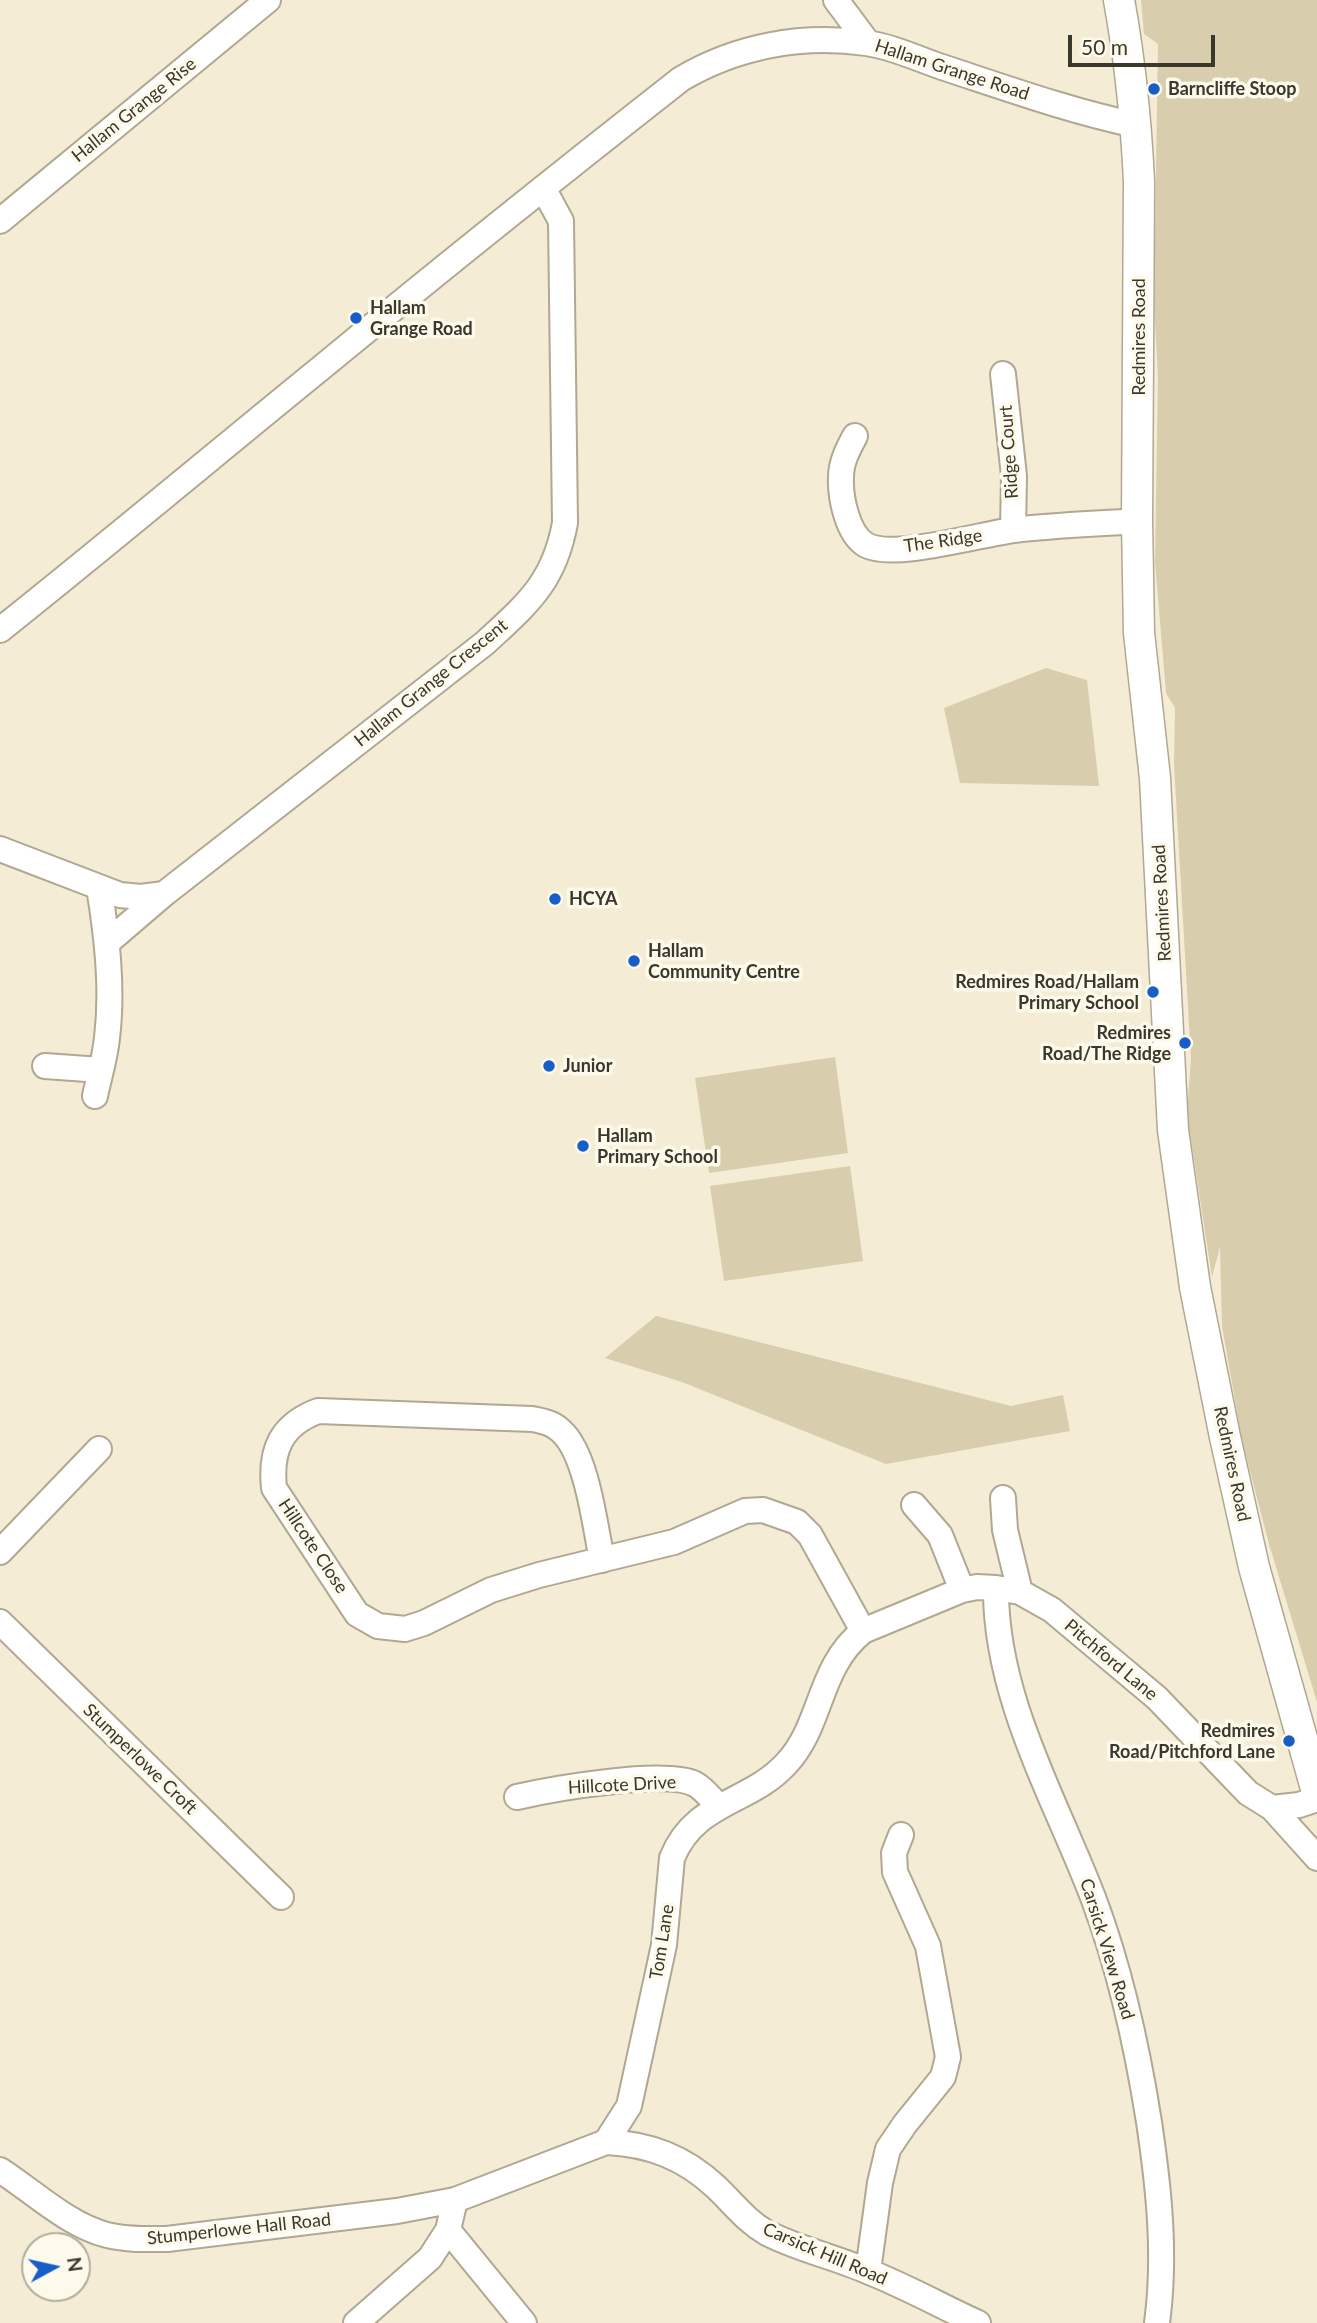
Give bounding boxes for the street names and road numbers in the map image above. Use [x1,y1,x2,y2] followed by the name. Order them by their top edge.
[872,35,1032,105] street label: Hallam Grange Road
[67,53,201,167] street label: Hallam Grange Rise
[1128,278,1150,396] street label: Redmires Road
[995,404,1023,500] street label: Ridge Court
[902,525,984,557] street label: The Ridge
[350,615,512,751] street label: Hallam Grange Crescent
[1148,844,1176,962] street label: Redmires Road
[1209,1404,1255,1524] street label: Redmires Road
[274,1495,352,1597] street label: Hillcote Close
[1060,1615,1162,1705] street label: Pitchford Lane
[79,1699,201,1819] street label: Stumperlowe Croft
[567,1771,677,1799] street label: Hillcote Drive
[1075,1876,1139,2022] street label: Carsick View Road
[645,1903,679,1981] street label: Tom Lane
[146,2209,332,2249] street label: Stumperlowe Hall Road
[760,2218,890,2290] street label: Carsick Hill Road

